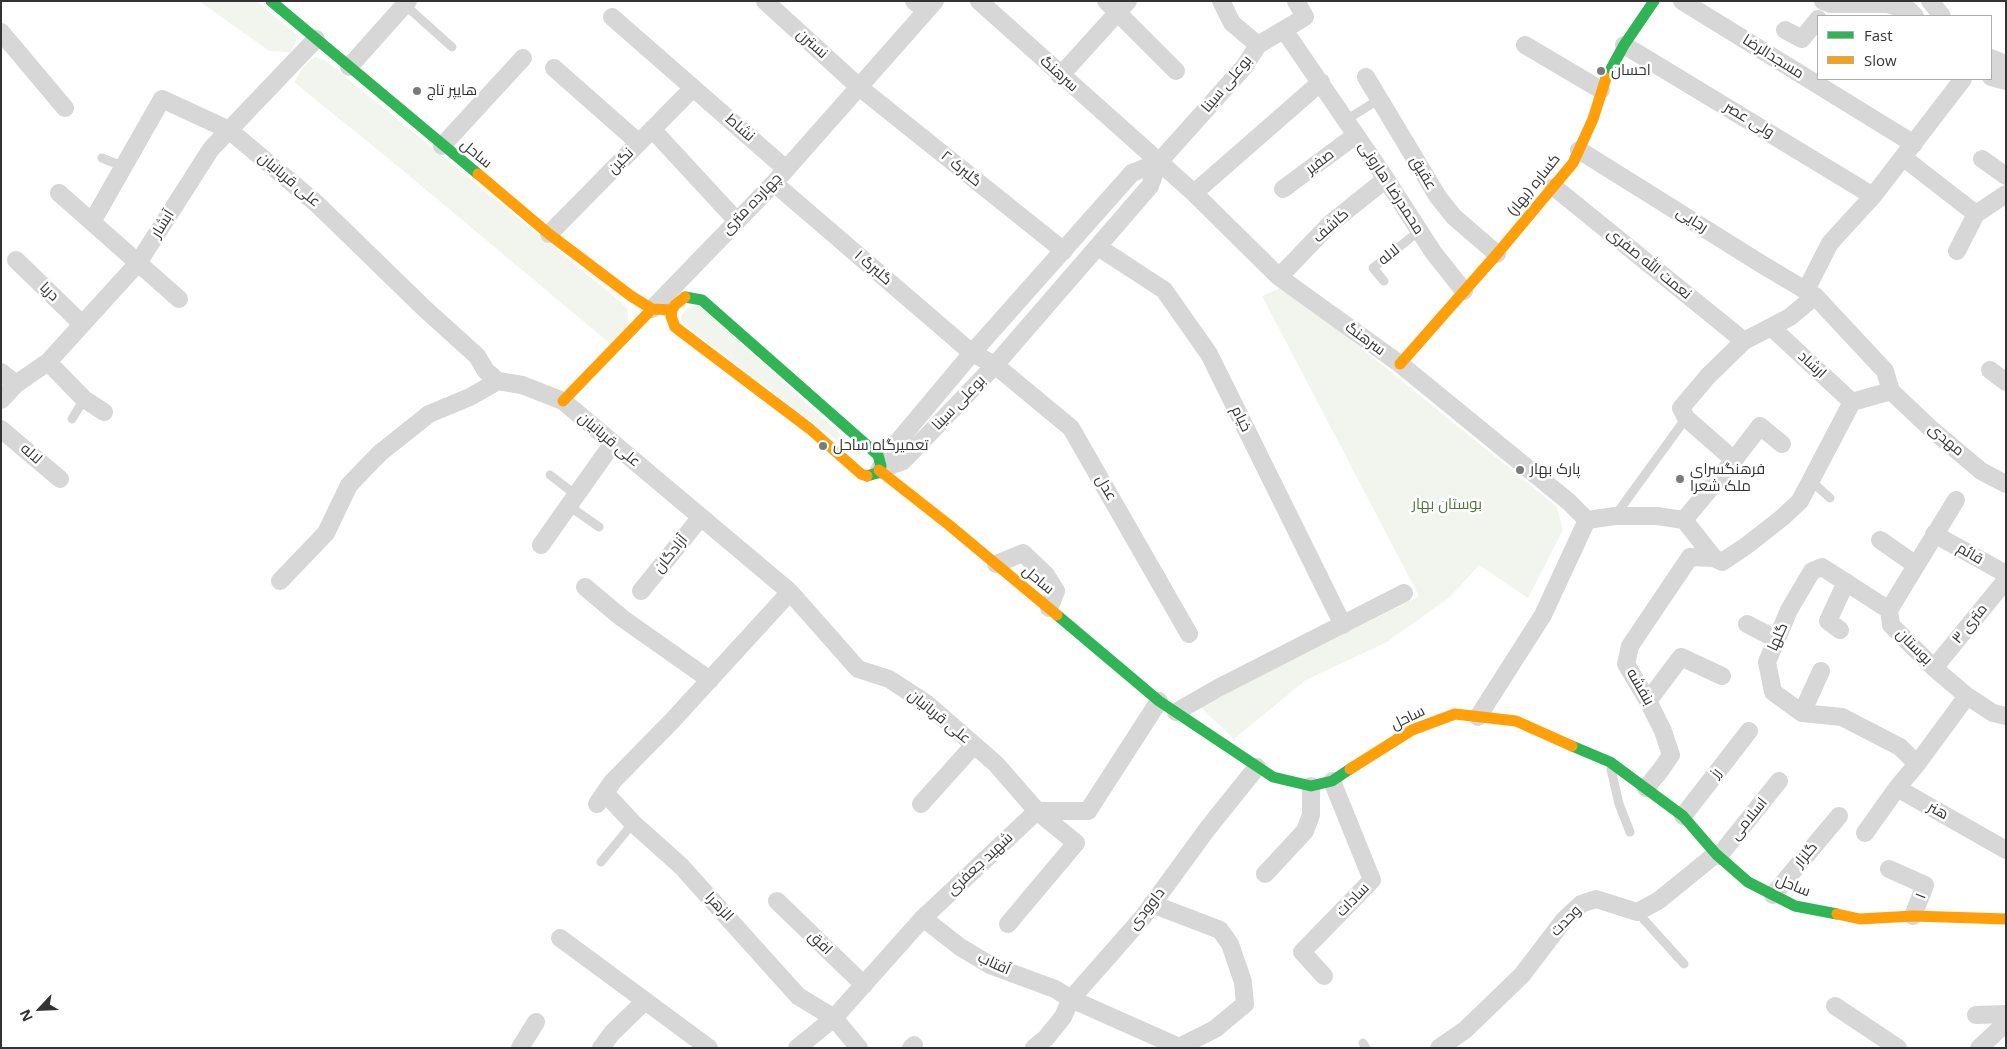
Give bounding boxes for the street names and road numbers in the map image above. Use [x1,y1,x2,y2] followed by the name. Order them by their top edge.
[793,25,831,63] street label: نسترن
[1739,31,1807,83] street label: مسجدالرضا
[1036,52,1082,96] street label: سرهنگ
[1198,52,1256,116] street label: بوعلی سینا
[1721,98,1777,142] street label: ولی عصر
[722,110,758,146] street label: نشاط
[457,136,495,172] street label: ساحل
[1354,138,1428,238] street label: محمدرضا هارونی
[604,144,638,178] street label: نگین
[1302,146,1338,178] street label: صفیر
[937,147,985,191] street label: گلبرک ۲
[254,149,324,211] street label: علی قربانیان
[1504,150,1564,220] street label: کساره (بهار)
[1406,153,1440,193] street label: عقیق
[718,170,786,238] street label: چهارده متری
[1673,203,1711,237] street label: رجایی
[1309,205,1353,247] street label: کاشف
[148,207,178,241] street label: آبشار
[1603,224,1695,304] street label: نعمت الله صفری
[1375,241,1403,269] street label: لاله
[851,247,895,289] street label: گلبرگ ۱
[36,279,62,305] street label: دریا
[1341,318,1389,360] street label: سرهنگ
[1794,347,1830,383] street label: ارشاد
[929,372,989,434] street label: بوعلی سینا
[1227,403,1255,435] street label: خیام
[574,409,644,471] street label: علی قربانیان
[1925,420,1967,460] street label: مهدی
[17,440,45,468] street label: لاله
[1091,472,1121,504] street label: عدل
[650,531,692,577] street label: آزادگان
[1954,539,1986,569] street label: قائم
[1019,562,1057,598] street label: ساحل
[1949,600,1991,648] street label: ۳ متری
[1764,620,1792,654] street label: گلها
[1892,625,1936,669] street label: بوستان
[1622,665,1658,709] street label: بنفشه
[904,686,974,748] street label: علی قربانیان
[1388,702,1428,734] street label: ساحل
[1706,764,1726,782] street label: رز
[1726,794,1772,844] street label: اسلامی
[1925,798,1951,824] street label: هنر
[943,829,1017,899] street label: شهید جعفری
[1790,839,1822,871] street label: گلزار
[1773,871,1813,901] street label: ساحل
[1333,879,1373,921] street label: سادات
[1125,884,1169,934] street label: داوودی
[701,889,737,925] street label: الزهرا
[1912,891,1930,901] street label: ۱
[1547,902,1585,940] street label: وحدت
[804,927,836,959] street label: افق
[975,949,1013,979] street label: آفتاب

